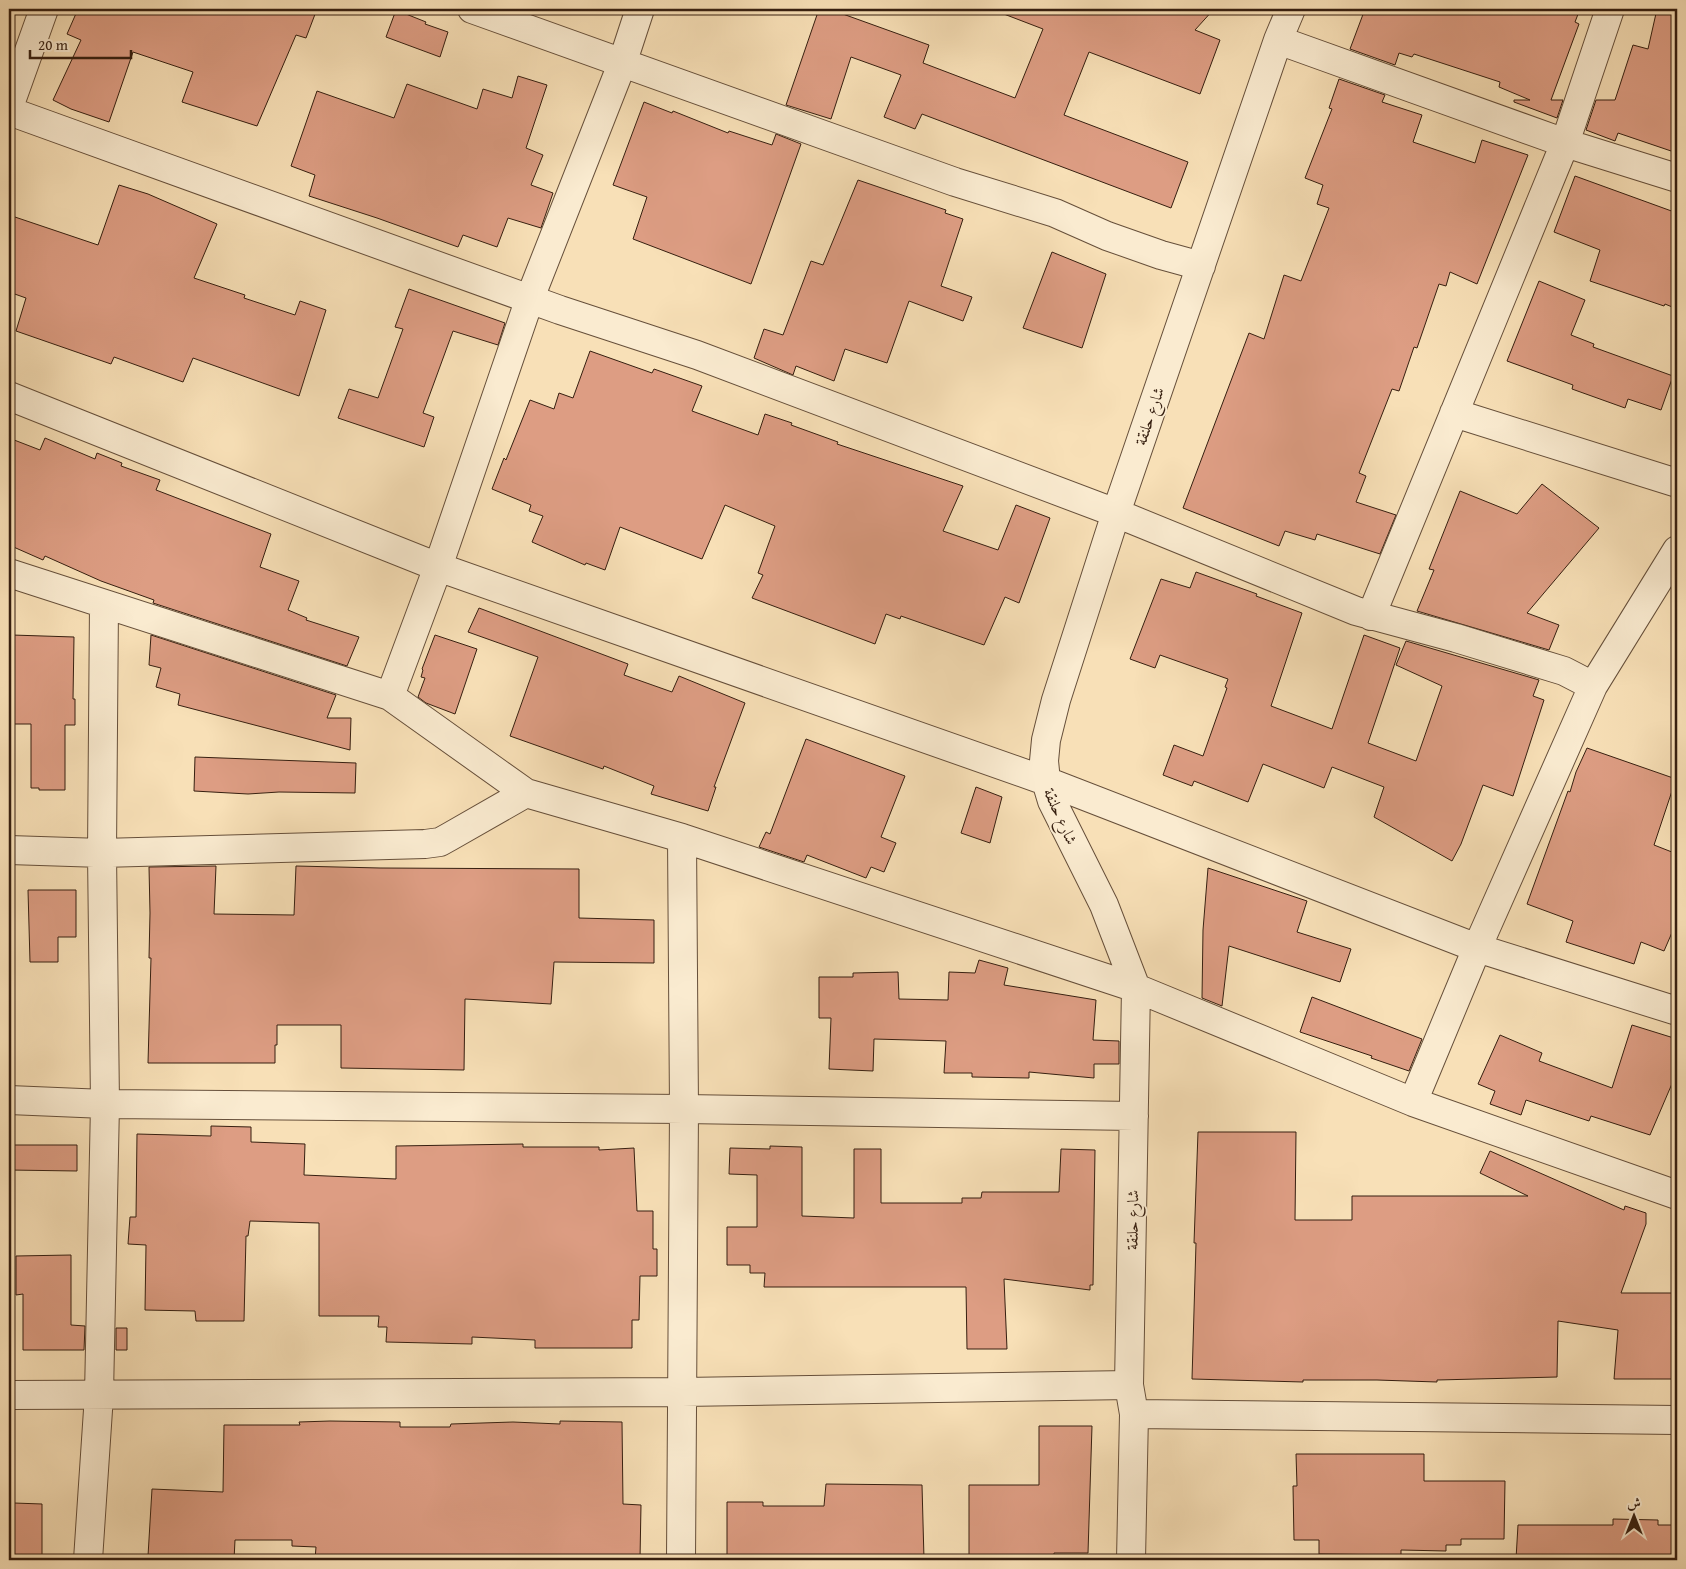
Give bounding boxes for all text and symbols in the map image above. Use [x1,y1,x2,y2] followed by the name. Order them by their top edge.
[30,28,131,60] scale bar
[38,34,69,55] text: 20 m
[1128,384,1172,449] street label: شارع حلنقة
[1036,784,1084,849] street label: شارع حلنقة
[1119,1190,1147,1250] street label: شارع حلنقة
[1608,1492,1658,1542] north arrow
[1627,1493,1641,1513] text: ش

